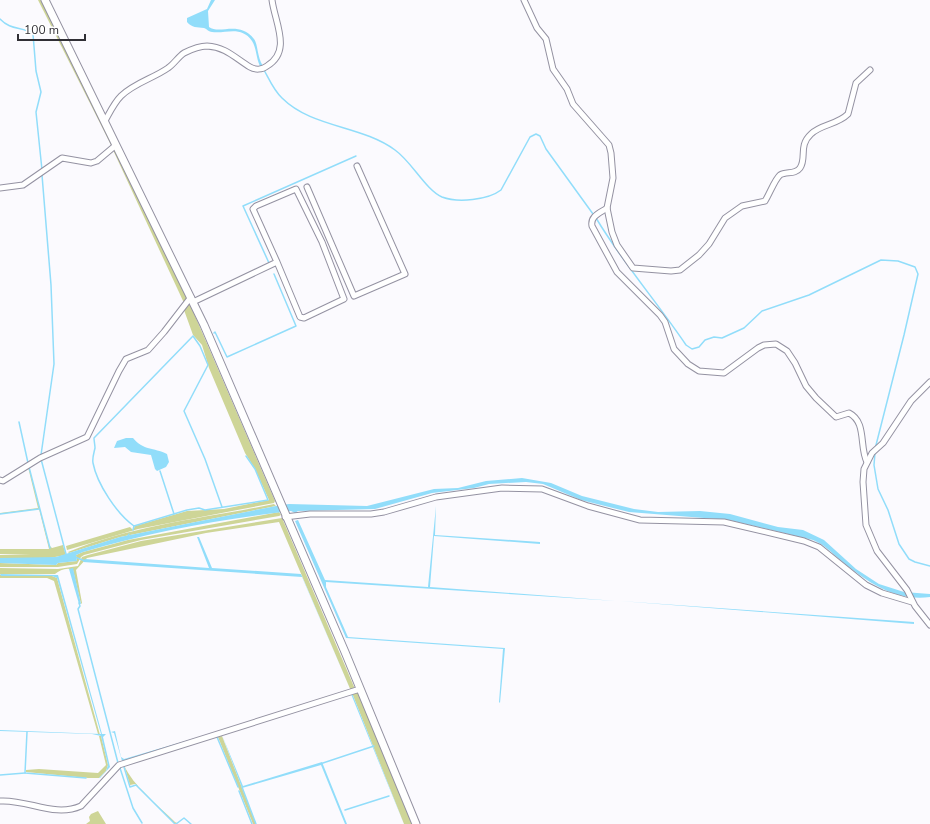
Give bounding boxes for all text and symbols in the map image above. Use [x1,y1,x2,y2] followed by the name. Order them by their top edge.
[18,16,85,42] scale bar
[24,22,59,38] text: 100 m

